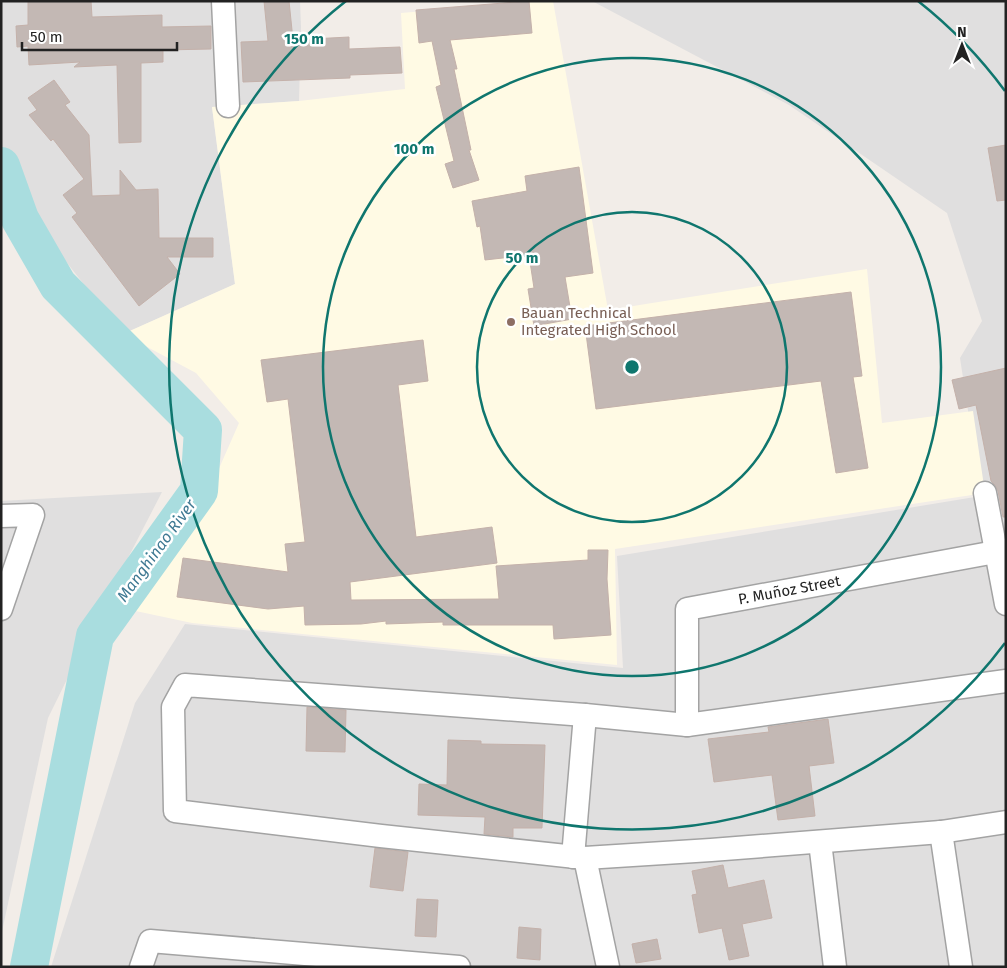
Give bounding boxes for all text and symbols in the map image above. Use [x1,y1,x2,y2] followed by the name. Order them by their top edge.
[22,20,178,52] scale bar
[937,20,987,70] north arrow
[957,24,967,41] text: N
[30,28,63,46] text: 50 m
[284,30,324,48] text: 150 m
[394,140,434,158] text: 100 m
[505,249,539,267] text: 50 m
[521,304,677,339] place label: Bauan Technical Integrated High School
[505,316,517,328] marker: Bauan Technical Integrated High School
[623,358,641,376] centre of rings
[113,495,200,605] water label: Manghinao River
[737,572,842,608] street label: P. Muñoz Street

